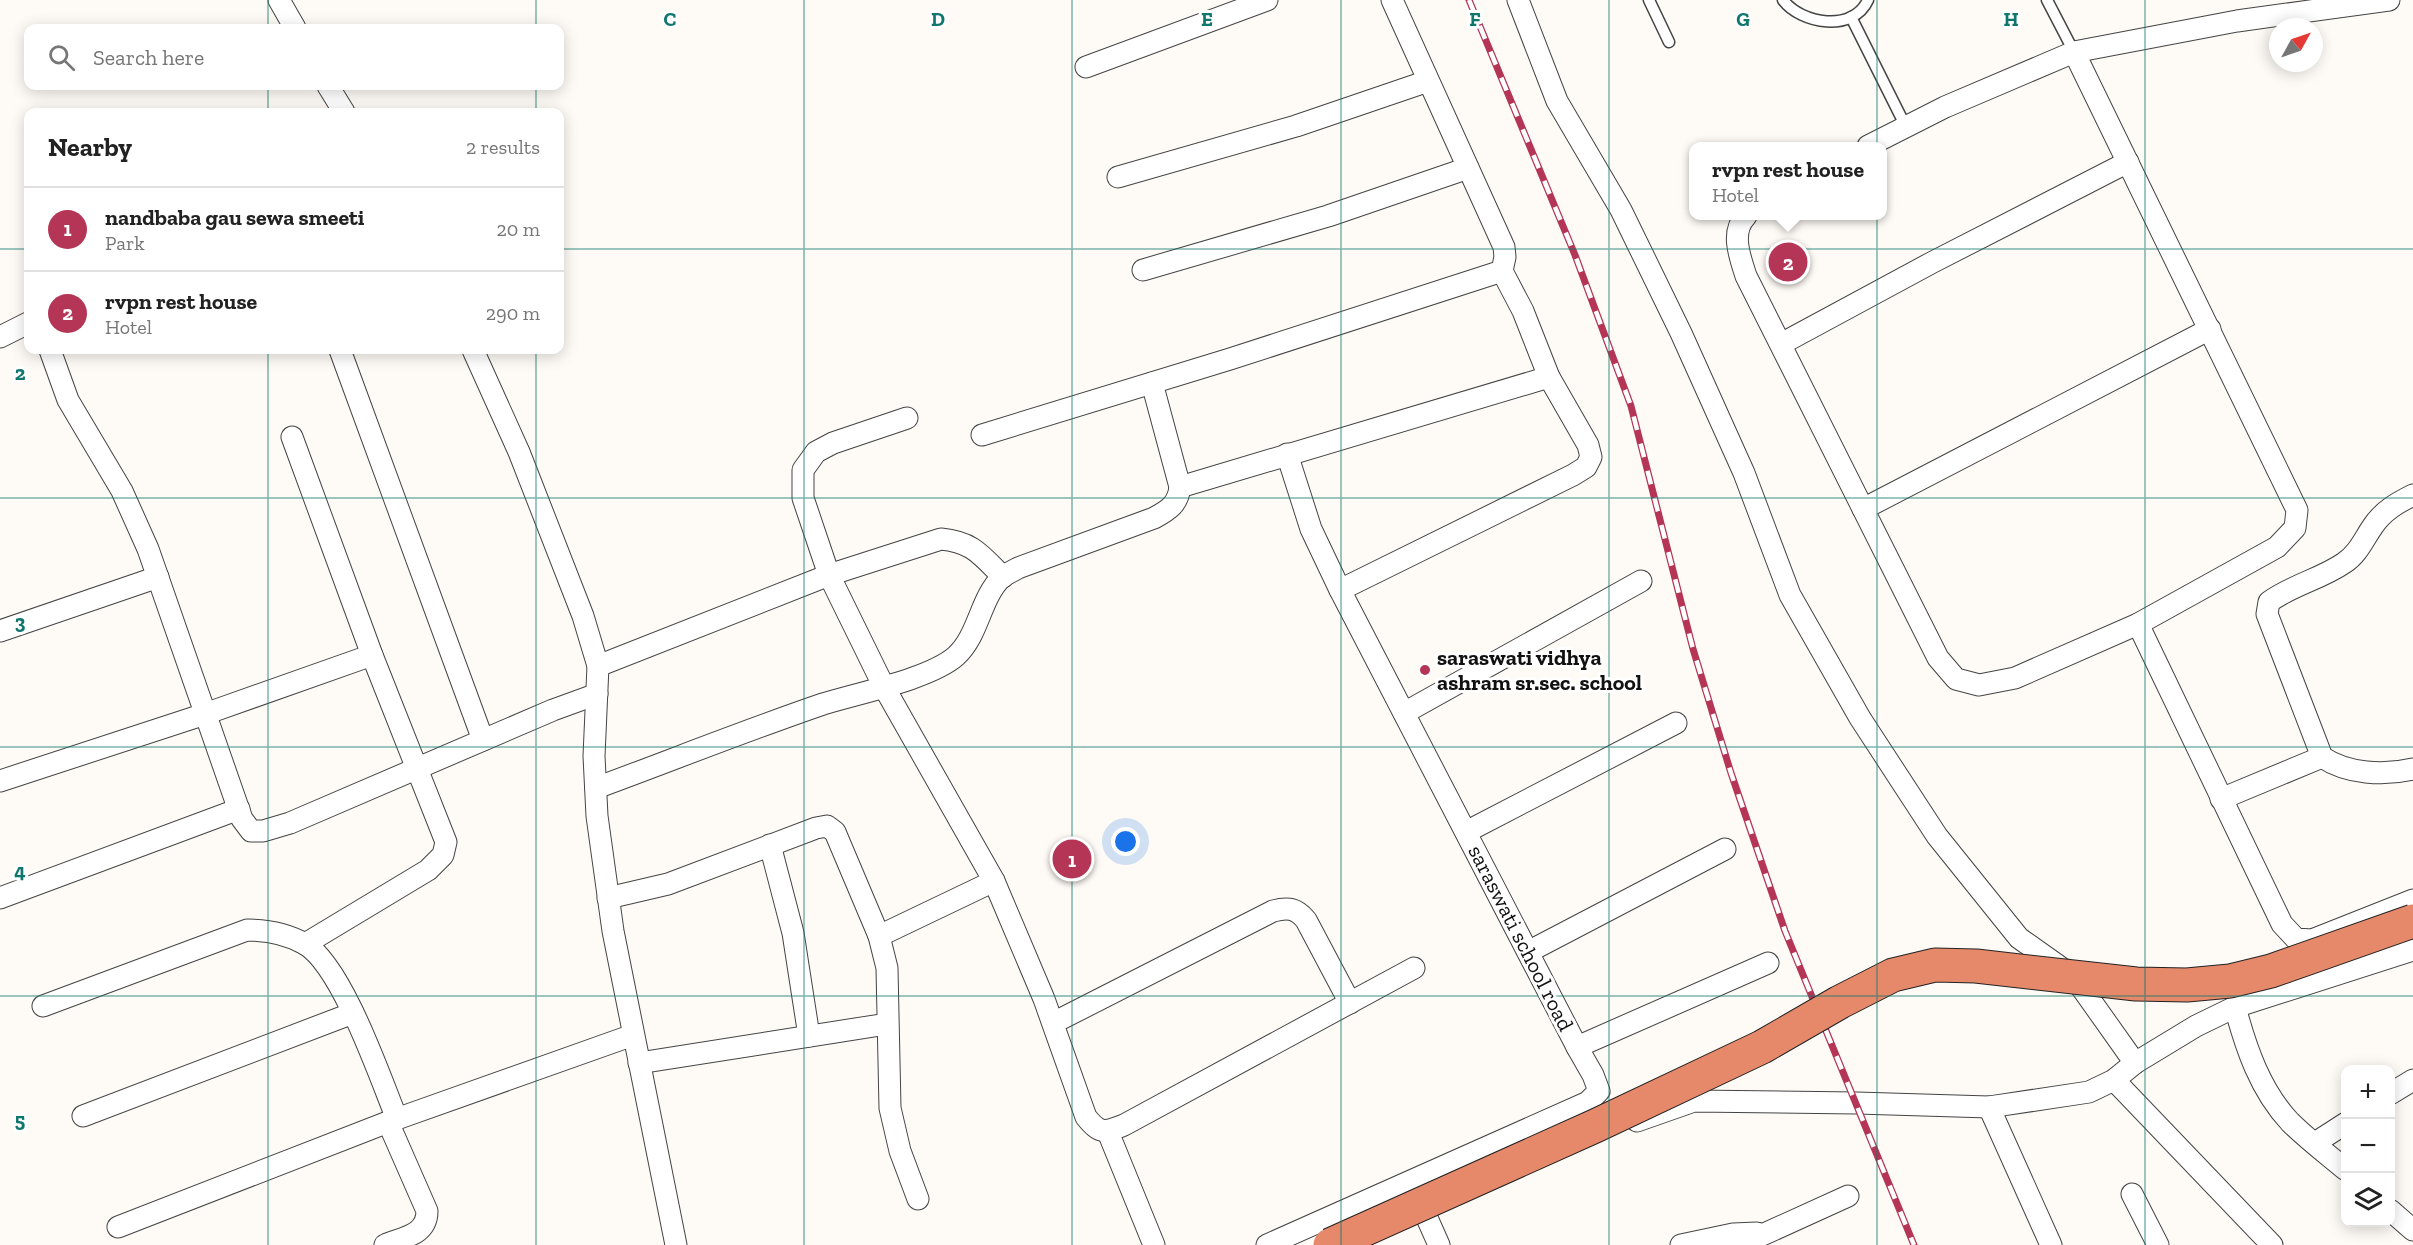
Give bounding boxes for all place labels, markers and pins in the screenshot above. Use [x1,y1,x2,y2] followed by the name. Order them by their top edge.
[1768,240,1808,284] pin: 2
[1437,644,1642,696] place label: saraswati vidhya ashram sr.sec. school
[1418,663,1432,677] marker: saraswati vidhya ashram sr.sec. school
[1052,836,1092,882] pin: 1

